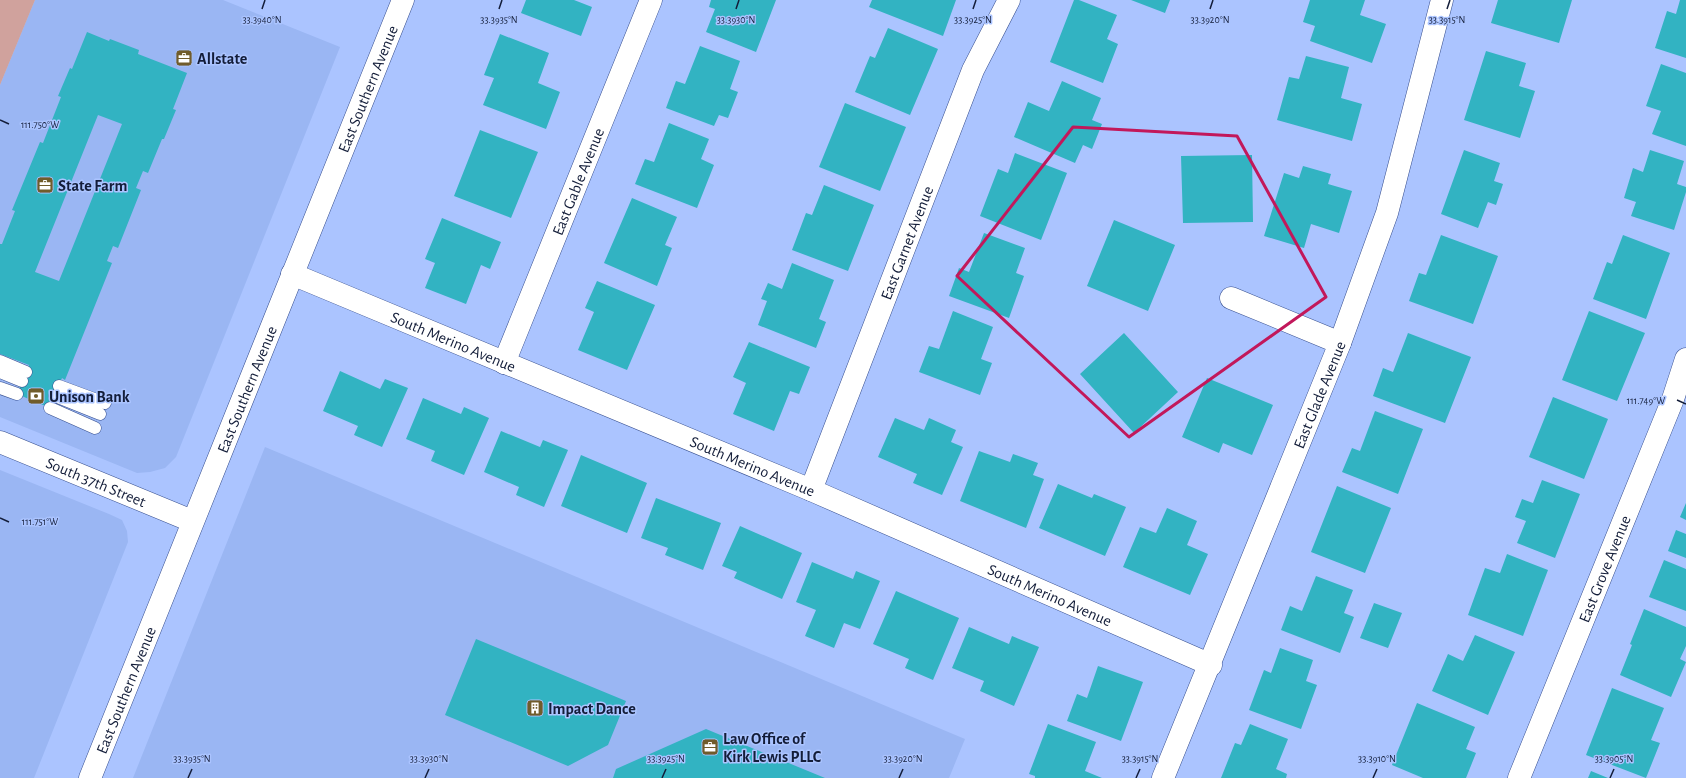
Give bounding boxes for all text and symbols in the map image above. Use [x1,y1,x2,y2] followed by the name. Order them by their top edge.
[242,15,282,25] text: 33.3940°N
[480,15,518,25] text: 33.3935°N
[717,15,755,25] text: 33.3930°N
[954,15,992,25] text: 33.3925°N
[1191,15,1229,25] text: 33.3920°N
[1429,15,1465,25] text: 33.3915°N
[336,23,401,155] street label: East Southern Avenue
[174,48,194,68] office icon: Allstate
[197,51,248,67] place label: Allstate
[21,120,59,130] text: 111.750°W
[550,126,607,238] street label: East Gable Avenue
[35,175,55,195] office icon: State Farm
[58,178,127,194] place label: State Farm
[878,184,936,302] street label: East Garnet Avenue
[388,309,518,375] street label: South Merino Avenue
[215,324,280,455] street label: East Southern Avenue
[1291,339,1349,451] street label: East Glade Avenue
[26,386,46,406] bank icon: Unison Bank
[49,389,130,405] place label: Unison Bank
[1627,396,1665,406] text: 111.749°W
[688,434,817,500] street label: South Merino Avenue
[44,455,148,510] street label: South 37th Street
[1576,513,1634,625] street label: East Grove Avenue
[22,517,58,527] text: 111.751°W
[985,561,1114,630] street label: South Merino Avenue
[94,624,159,756] street label: East Southern Avenue
[525,698,545,718] building icon: Impact Dance
[548,701,636,717] place label: Impact Dance
[723,731,822,765] place label: Law Office of Kirk Lewis PLLC
[700,737,720,757] office icon: Law Office of Kirk Lewis PLLC
[173,754,211,764] text: 33.3935°N
[410,754,448,764] text: 33.3930°N
[647,754,685,764] text: 33.3925°N
[884,754,922,764] text: 33.3920°N
[1122,754,1158,764] text: 33.3915°N
[1358,754,1396,764] text: 33.3910°N
[1595,754,1633,764] text: 33.3905°N

